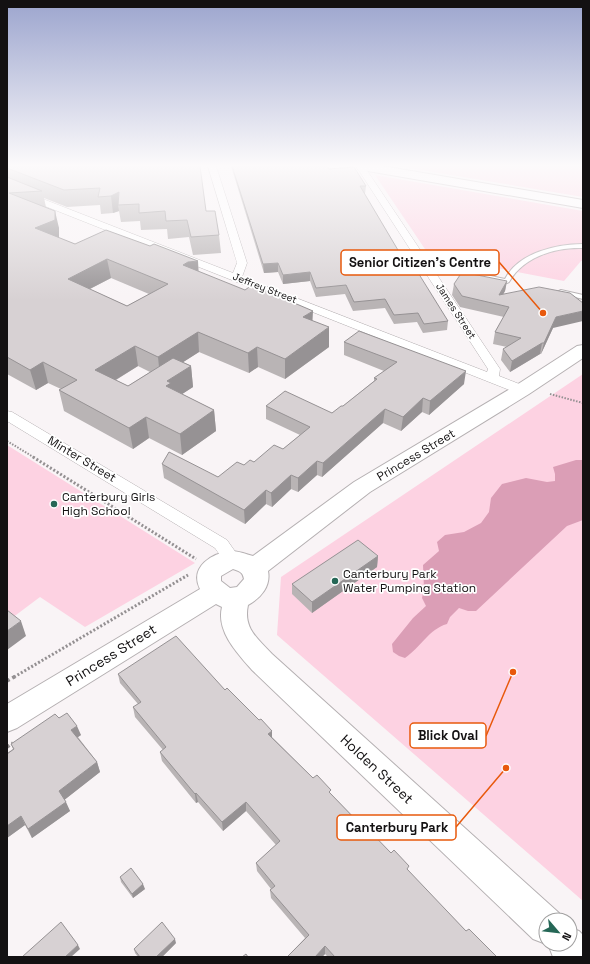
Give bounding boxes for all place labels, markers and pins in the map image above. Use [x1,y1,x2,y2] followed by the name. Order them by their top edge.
[341,250,499,275] callout: Senior Citizen's Centre
[62,489,155,519] place label: Canterbury Girls High School
[49,499,59,509] marker: Canterbury Girls High School
[343,566,476,596] place label: Canterbury Park Water Pumping Station
[330,576,340,586] marker: Canterbury Park Water Pumping Station
[410,723,486,748] callout: Blick Oval
[337,815,456,840] callout: Canterbury Park

